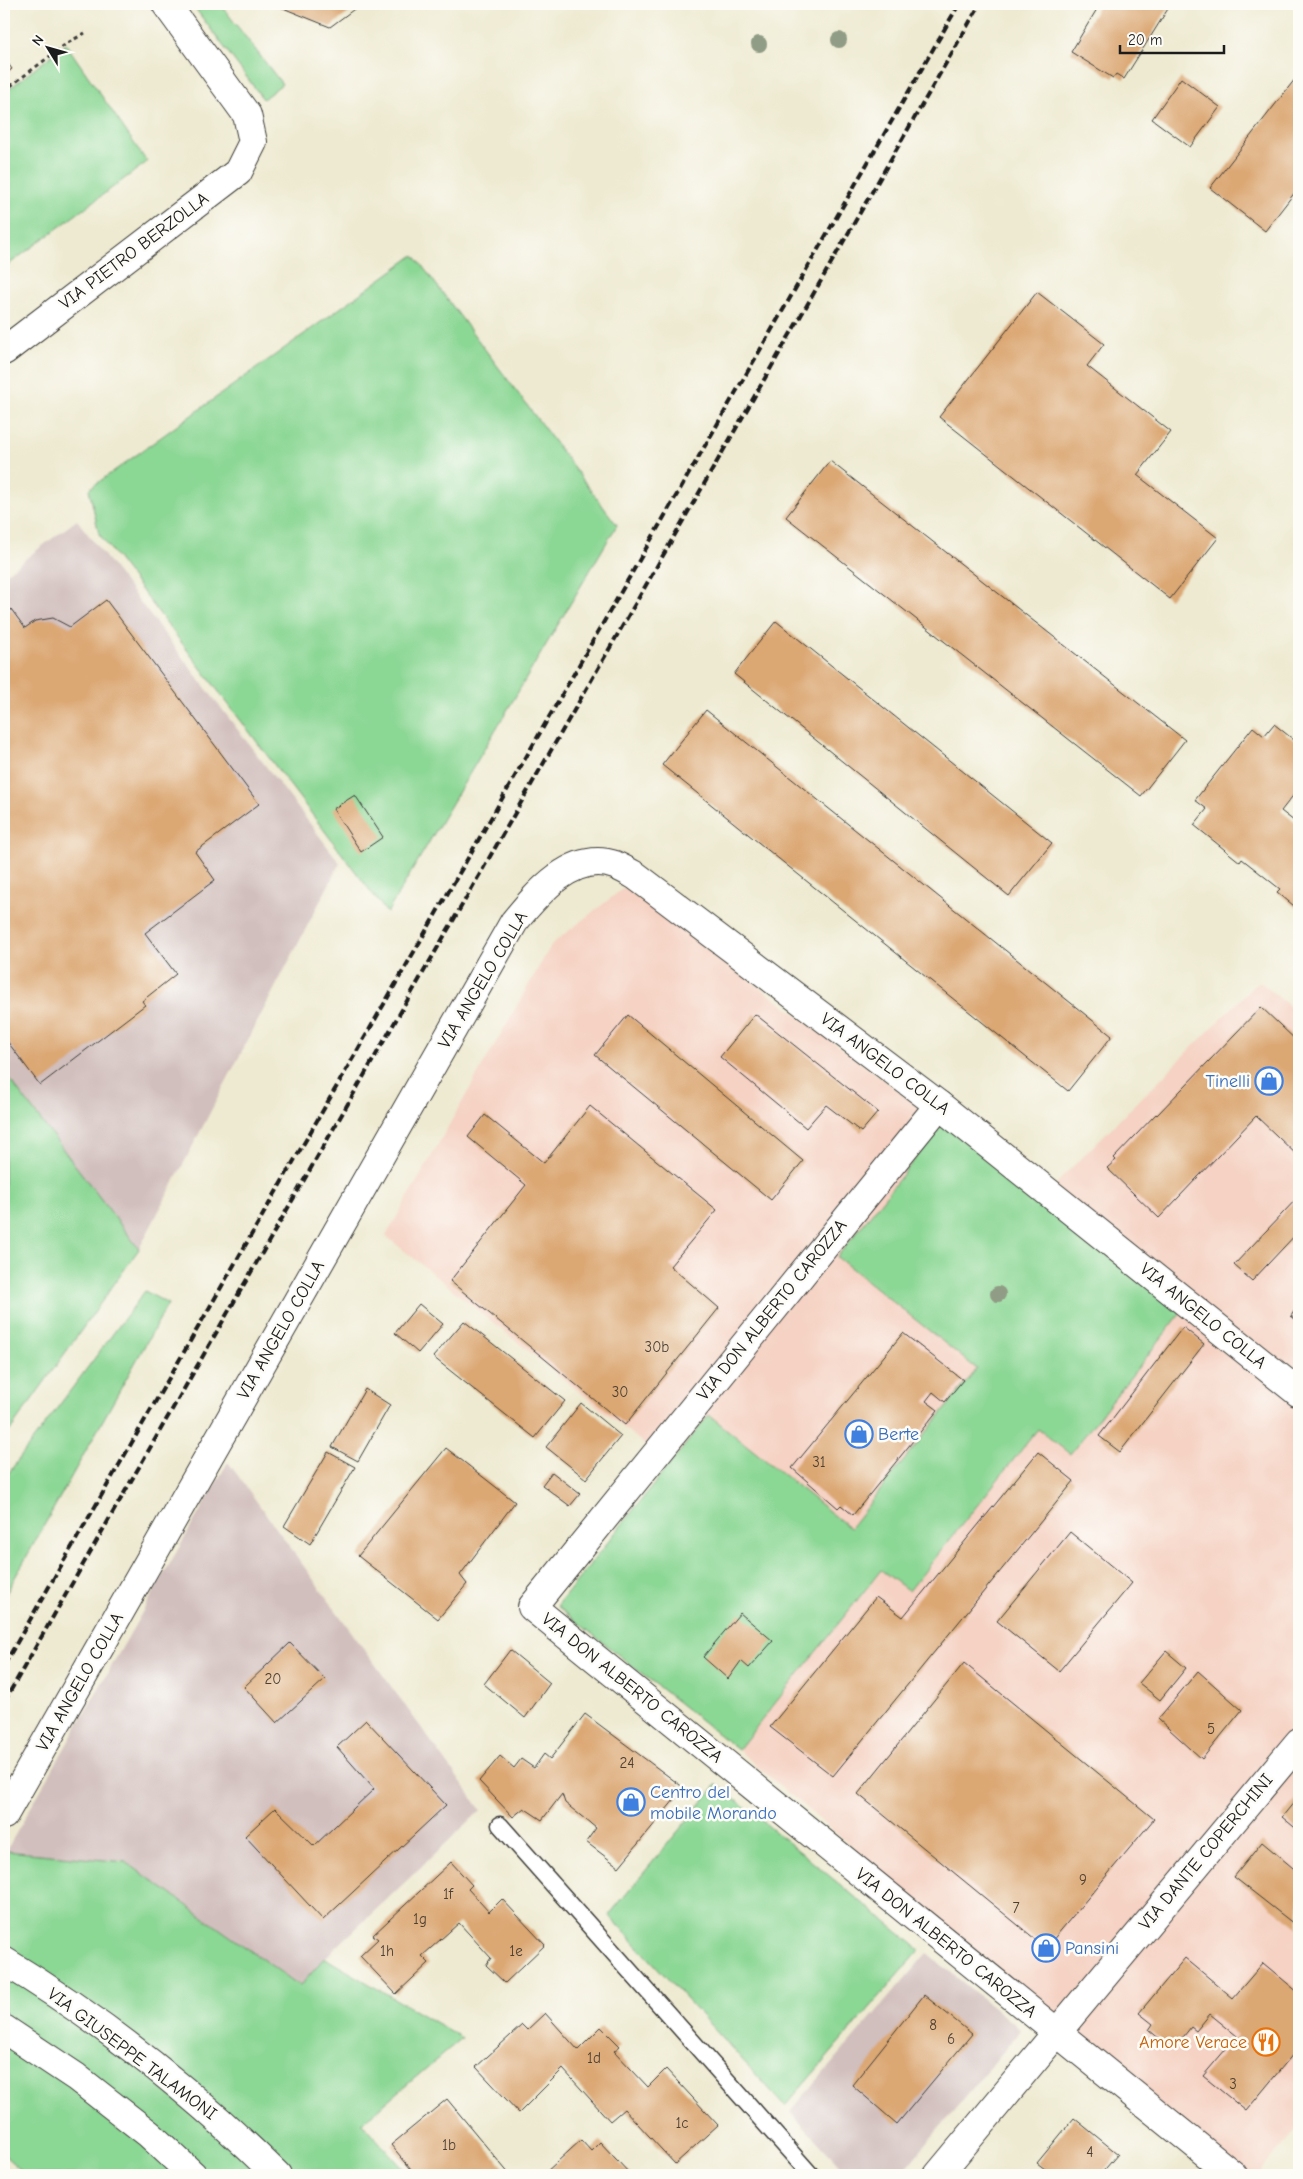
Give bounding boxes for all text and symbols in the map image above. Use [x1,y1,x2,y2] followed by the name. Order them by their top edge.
[22,22,72,72] north arrow
[1120,22,1224,54] scale bar
[1128,31,1162,49] text: 20 m
[28,32,48,49] text: N
[55,188,213,314] street label: VIA PIETRO BERZOLLA
[434,908,532,1052] street label: VIA ANGELO COLLA
[816,1009,954,1119] street label: VIA ANGELO COLLA
[1254,1066,1284,1096] shop icon: Tinelli
[1206,1071,1250,1092] place label: Tinelli
[693,1215,851,1405] street label: VIA DON ALBERTO CAROZZA
[233,1257,329,1403] street label: VIA ANGELO COLLA
[1136,1259,1270,1373] street label: VIA ANGELO COLLA
[645,1338,669,1356] house number: 30b
[612,1383,628,1401] house number: 30
[844,1419,874,1449] shop icon: Berte
[878,1424,919,1445] place label: Berte
[812,1453,826,1471] house number: 31
[32,1609,128,1755] street label: VIA ANGELO COLLA
[537,1609,727,1767] street label: VIA DON ALBERTO CAROZZA
[265,1670,281,1688] house number: 20
[1207,1720,1215,1738] house number: 5
[619,1754,635,1772] house number: 24
[1135,1770,1277,1934] street label: VIA DANTE COPERCHINI
[650,1782,777,1824] place label: Centro del mobile Morando
[616,1787,646,1817] shop icon: Centro del mobile Morando
[851,1864,1041,2022] street label: VIA DON ALBERTO CAROZZA
[1079,1871,1087,1889] house number: 9
[443,1885,454,1903] house number: 1f
[1012,1899,1020,1917] house number: 7
[413,1910,427,1928] house number: 1g
[1031,1933,1061,1963] shop icon: Pansini
[1065,1938,1119,1959] place label: Pansini
[380,1942,394,1960] house number: 1h
[509,1942,523,1960] house number: 1e
[43,1983,221,2125] street label: VIA GIUSEPPE TALAMONI
[929,2016,937,2034] house number: 8
[1251,2027,1281,2057] restaurant icon: Amore Verace
[947,2030,955,2048] house number: 6
[1139,2032,1247,2053] place label: Amore Verace
[587,2049,601,2067] house number: 1d
[1229,2075,1237,2093] house number: 3
[675,2114,689,2132] house number: 1c
[442,2136,456,2154] house number: 1b
[1086,2143,1094,2161] house number: 4

